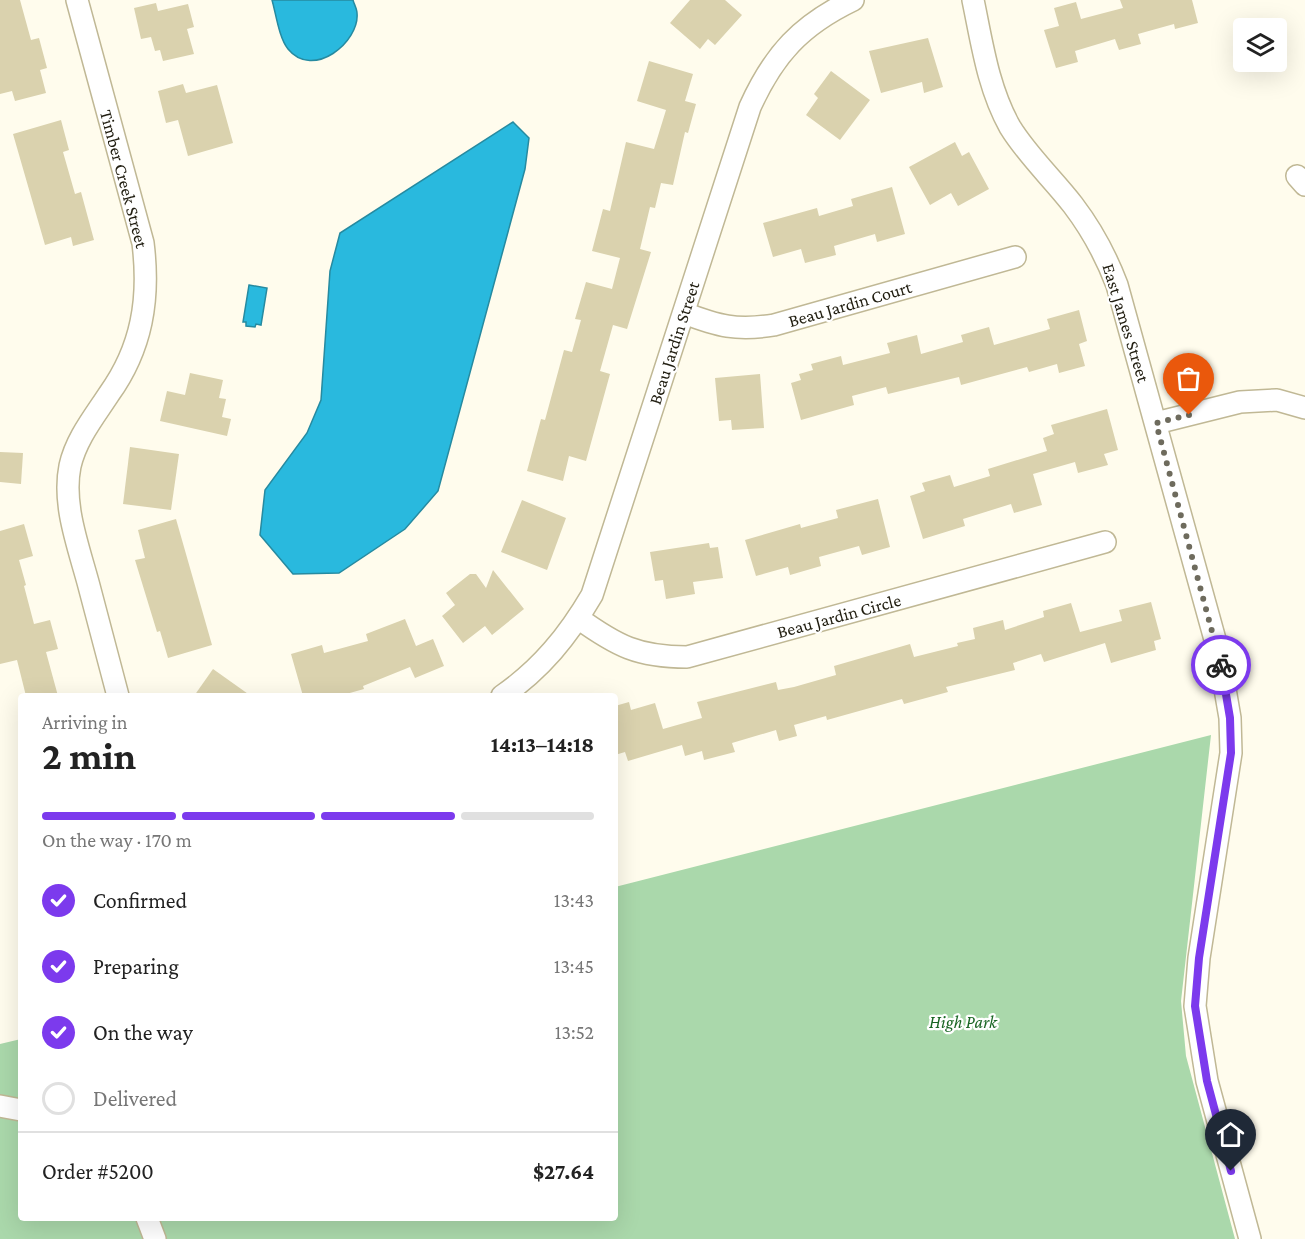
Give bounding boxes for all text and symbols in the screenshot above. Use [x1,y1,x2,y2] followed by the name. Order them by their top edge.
[1233,18,1287,72] map controls
[1233,18,1287,72] button: layers
[96,108,152,251] street label: Timber Creek Street
[1098,261,1154,386] street label: East James Street
[786,277,915,331] street label: Beau Jardin Court
[645,278,704,407] street label: Beau Jardin Street
[1163,353,1214,415] pin
[1172,362,1205,395] icon: bag
[775,590,903,642] street label: Beau Jardin Circle
[1191,635,1251,695] courier
[1205,649,1238,682] icon: bike
[42,711,127,733] text: Arriving in
[491,732,594,757] text: 14:13–14:18
[42,734,136,777] text: 2 min
[42,829,192,851] text: On the way · 170 m
[42,884,75,917] icon: check
[93,888,187,913] text: Confirmed
[554,889,594,911] text: 13:43
[42,950,75,983] icon: check
[93,954,179,979] text: Preparing
[554,955,594,977] text: 13:45
[929,1012,998,1032] park label: High Park
[42,1016,75,1049] icon: check
[93,1020,193,1045] text: On the way
[555,1021,594,1043] text: 13:52
[93,1086,177,1111] text: Delivered
[1205,1109,1256,1171] pin
[1214,1118,1247,1151] icon: home
[42,1159,154,1184] text: Order #5200
[533,1159,594,1184] text: $27.64

